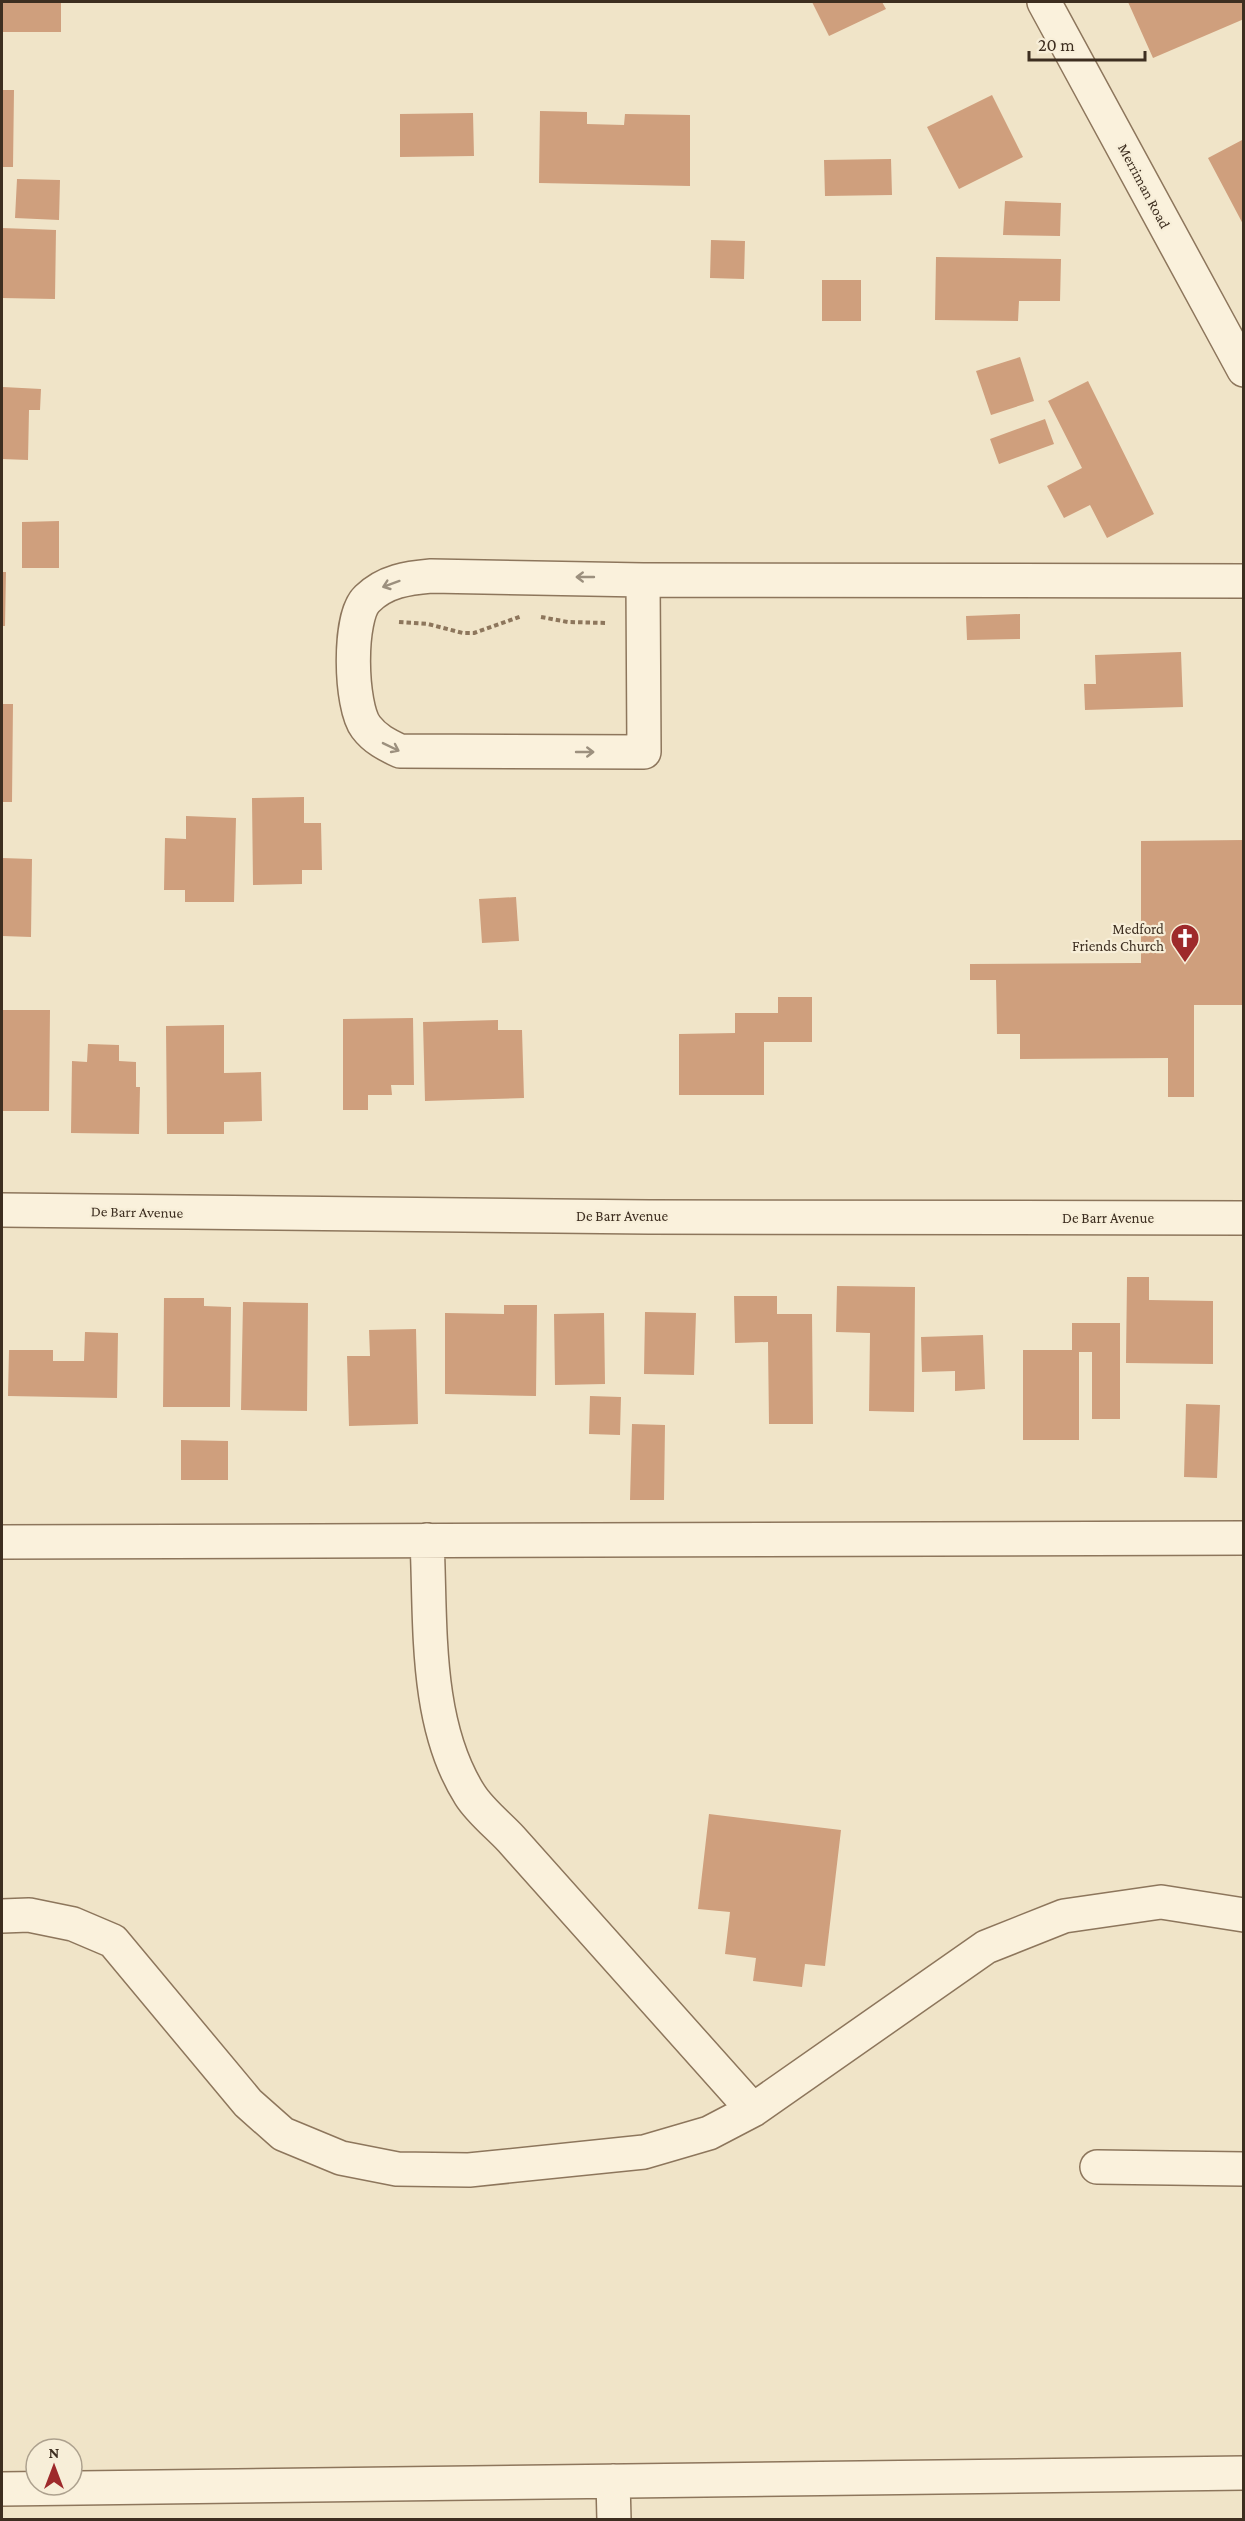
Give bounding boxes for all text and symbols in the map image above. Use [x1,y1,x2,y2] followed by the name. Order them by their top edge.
[1029,24,1144,62] scale bar
[1038,35,1075,55] text: 20 m
[1115,141,1173,231] street label: Merriman Road
[575,571,595,583] one-way arrow
[382,579,401,590] one-way arrow
[382,741,400,753] one-way arrow
[575,746,595,758] one-way arrow
[1072,921,1164,954] place label: Medford Friends Church
[1169,922,1201,964] church icon: Medford Friends Church
[91,1203,184,1221] street label: De Barr Avenue
[576,1208,669,1224] street label: De Barr Avenue
[1062,1210,1155,1226] street label: De Barr Avenue
[24,2437,84,2497] north arrow
[49,2444,60,2461] text: N

